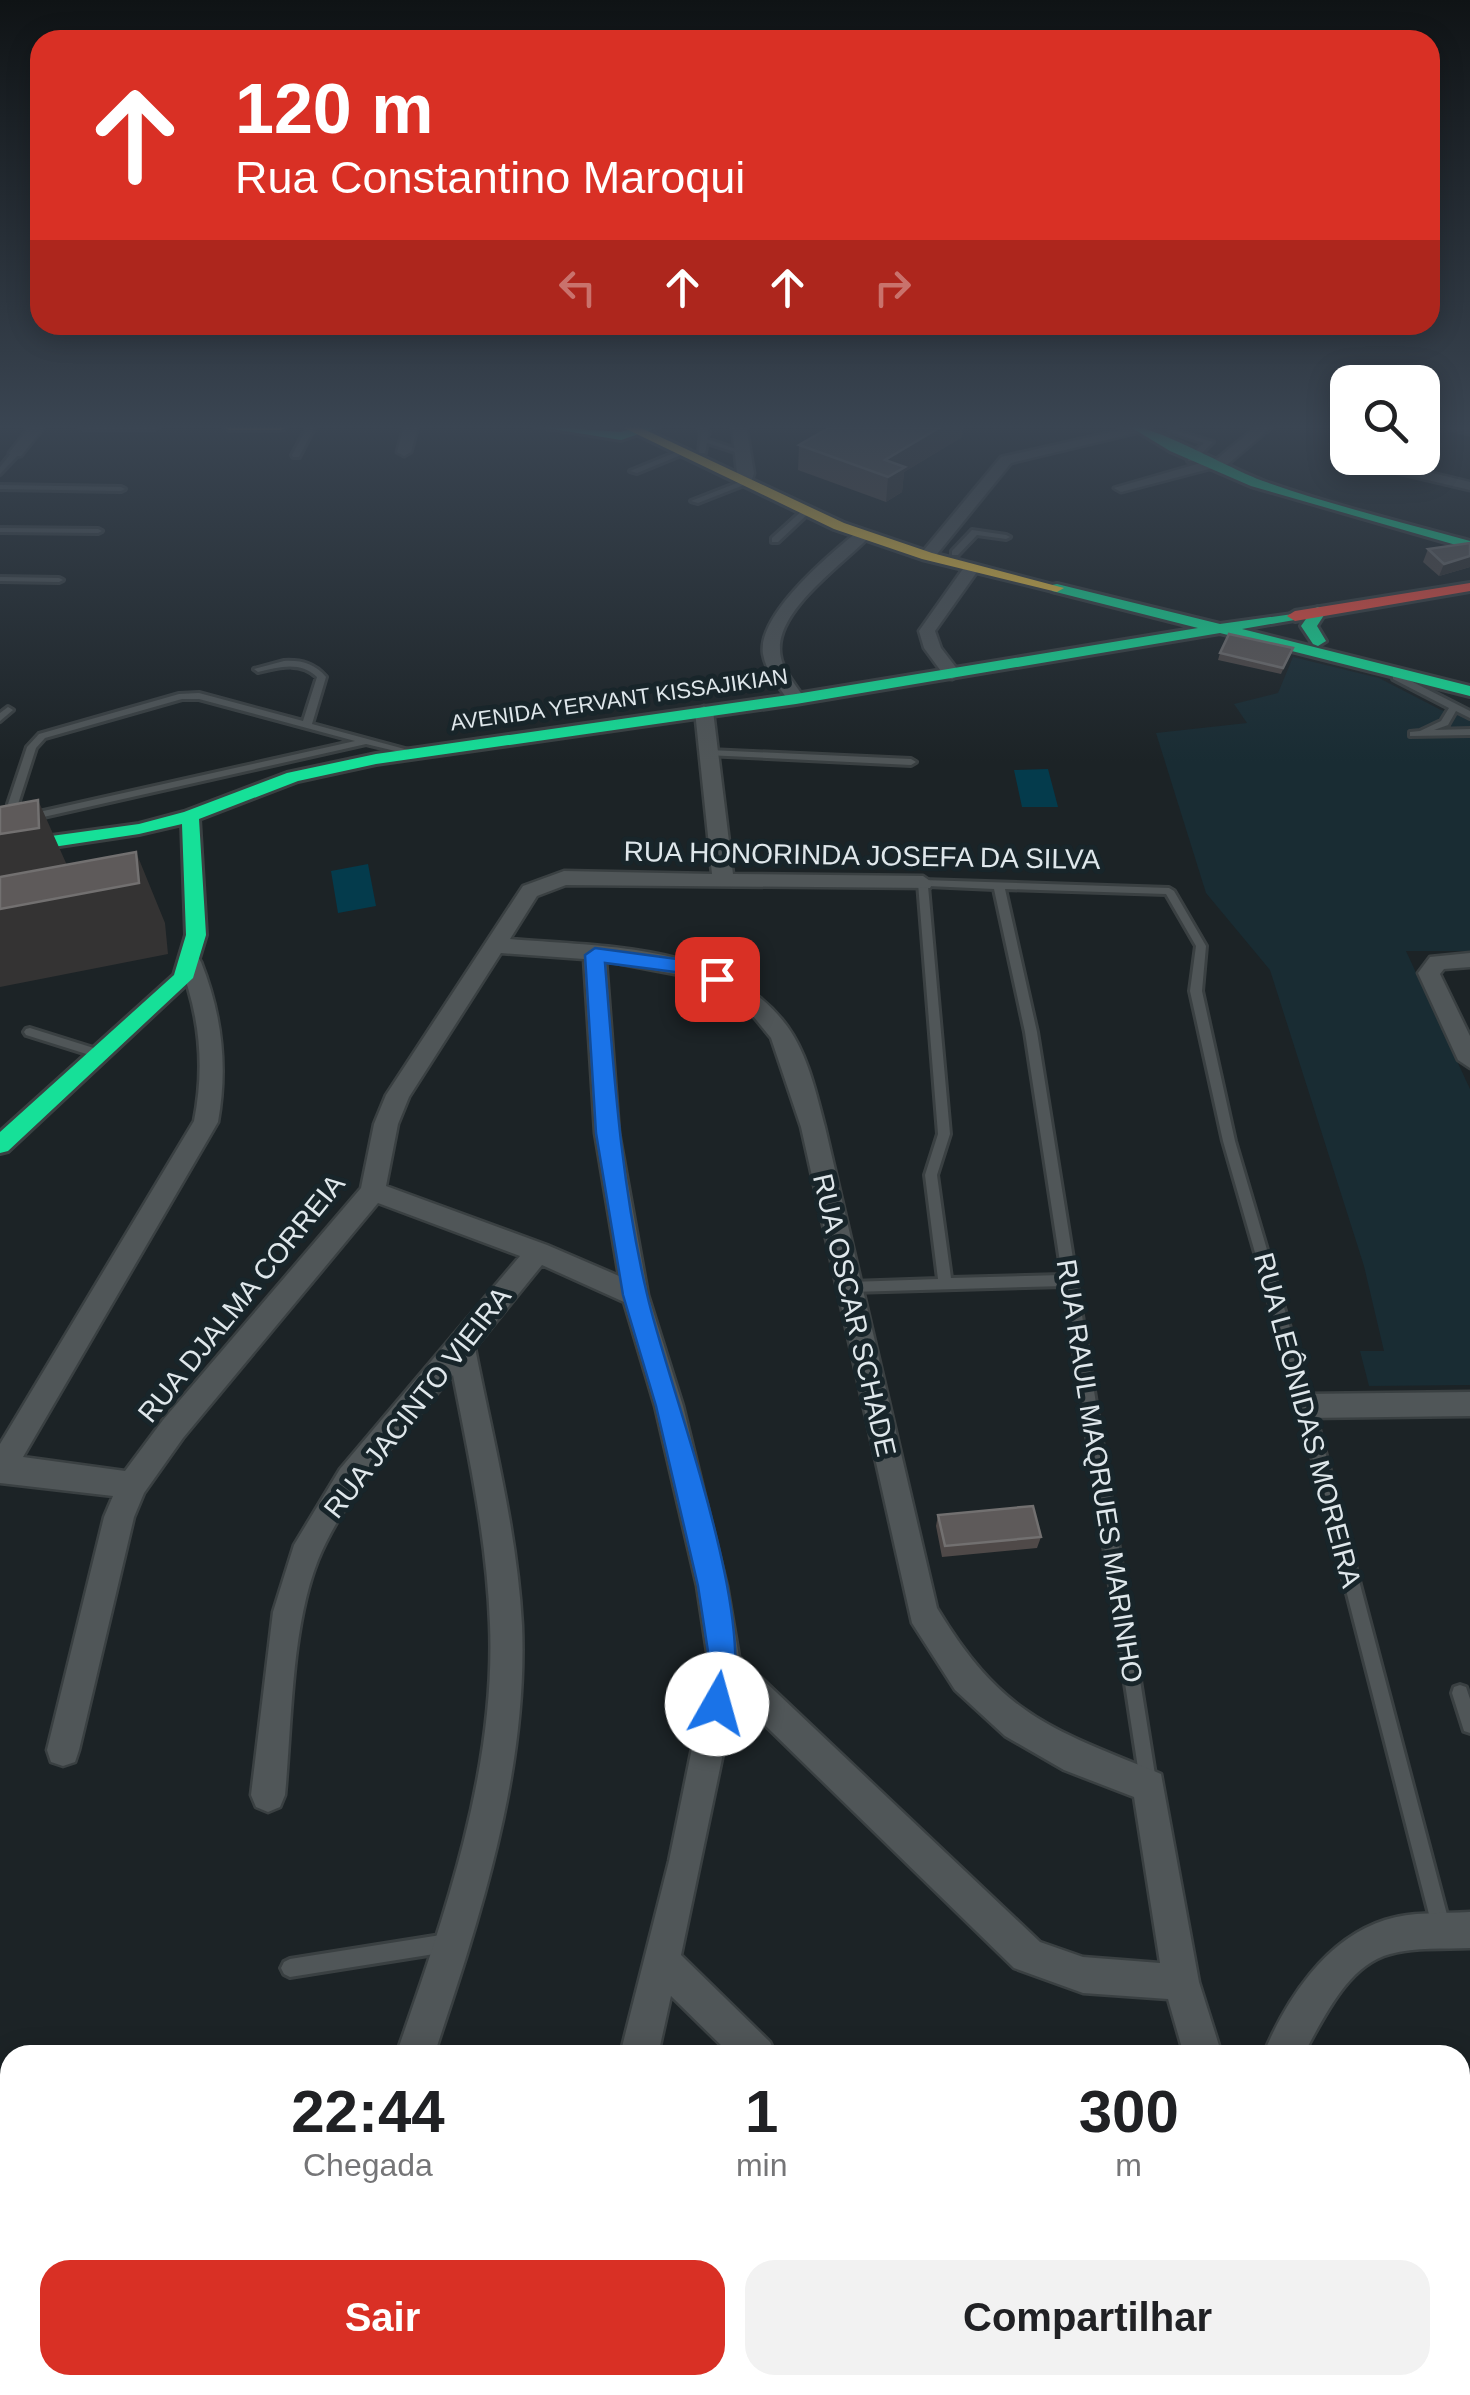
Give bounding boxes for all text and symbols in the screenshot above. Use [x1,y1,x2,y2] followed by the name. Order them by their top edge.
[70,70,200,200] icon: ahead
[235,70,433,148] text: 120 m
[235,152,745,203] text: Rua Constantino Maroqui
[550,260,605,315] icon: left
[655,260,710,315] icon: ahead
[760,260,815,315] icon: ahead
[865,260,920,315] icon: right
[1330,365,1440,475] map controls
[1330,365,1440,475] button: search
[449,663,789,736] street label: AVENIDA YERVANT KISSAJIKIAN
[623,836,1101,875] street label: RUA HONORINDA JOSEFA DA SILVA
[675,937,760,1022] pin
[690,952,745,1007] icon: arrive
[132,1168,351,1428] street label: RUA DJALMA CORREIA
[807,1171,902,1460] street label: RUA OSCAR SCHADE
[1248,1249,1367,1591] street label: RUA LEÔNIDAS MOREIRA
[1051,1257,1148,1685] street label: RUA RAUL MAQRUES MARINHO
[318,1281,517,1524] street label: RUA JACINTO VIEIRA
[665,1652,769,1756] position arrow
[291,2078,445,2145] text: 22:44
[745,2078,778,2145] text: 1
[1079,2078,1179,2145] text: 300
[303,2147,433,2183] text: Chegada
[736,2147,787,2183] text: min
[1115,2147,1142,2183] text: m
[40,2260,725,2375] button: Sair
[745,2260,1430,2375] button: Compartilhar

